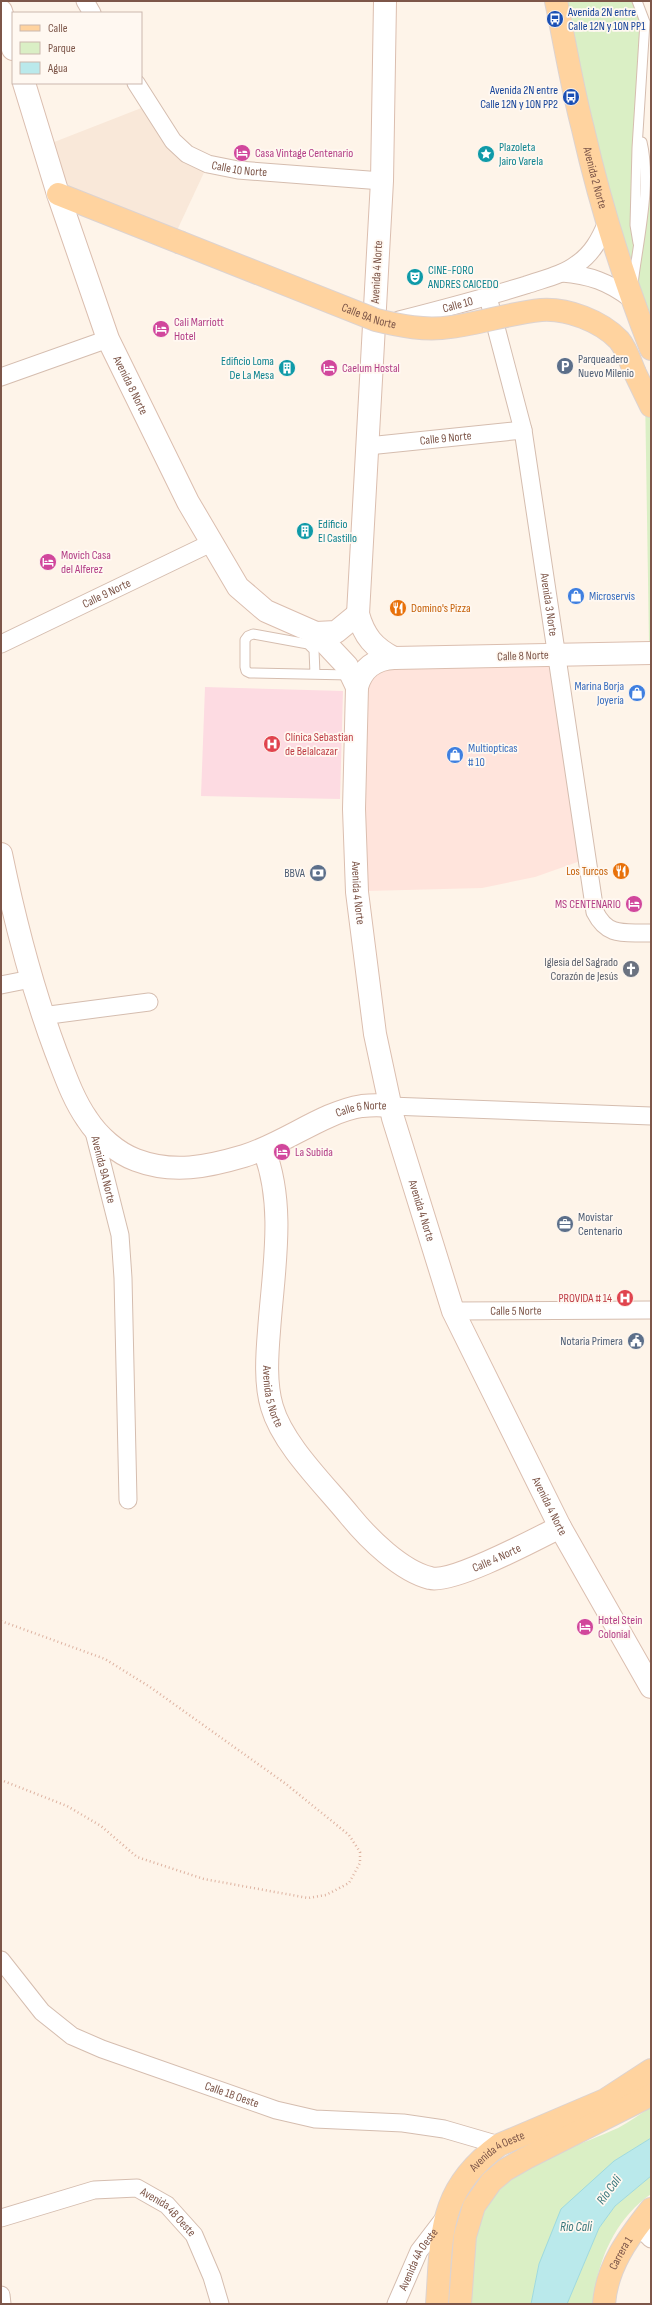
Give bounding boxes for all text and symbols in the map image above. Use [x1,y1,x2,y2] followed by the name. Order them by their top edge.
[567,5,646,34] place label: Avenida 2N entre Calle 12N y 10N PP1
[545,9,565,29] bus stop icon: Avenida 2N entre Calle 12N y 10N PP1
[12,12,142,84] legend
[48,21,68,36] text: Calle
[48,41,76,56] text: Parque
[47,61,68,76] text: Agua
[480,83,558,112] place label: Avenida 2N entre Calle 12N y 10N PP2
[561,87,581,107] bus stop icon: Avenida 2N entre Calle 12N y 10N PP2
[498,140,543,169] place label: Plazoleta Jairo Varela
[232,143,252,163] hotel icon: Casa Vintage Centenario
[476,144,496,164] place icon: Plazoleta Jairo Varela
[580,144,611,210] street label: Avenida 2 Norte
[255,146,353,161] place label: Casa Vintage Centenario
[210,157,268,180] street label: Calle 10 Norte
[368,240,386,305] street label: Avenida 4 Norte
[427,263,499,292] place label: CINE-FORO ANDRES CAICEDO
[405,267,425,287] theatre icon: CINE-FORO ANDRES CAICEDO
[441,293,475,316] street label: Calle 10
[339,300,398,332] street label: Calle 9A Norte
[174,315,224,344] place label: Cali Marriott Hotel
[151,319,171,339] hotel icon: Cali Marriott Hotel
[110,352,152,417] street label: Avenida 8 Norte
[578,352,634,381] place label: Parqueadero Nuevo Milenio
[221,354,274,383] place label: Edificio Loma De La Mesa
[555,356,575,376] parking icon: Parqueadero Nuevo Milenio
[277,358,297,378] building icon: Edificio Loma De La Mesa
[319,358,339,378] hotel icon: Caelum Hostal
[342,361,400,376] place label: Caelum Hostal
[419,428,472,448] street label: Calle 9 Norte
[318,517,357,546] place label: Edificio El Castillo
[295,521,315,541] building icon: Edificio El Castillo
[61,548,111,577] place label: Movich Casa del Alferez
[38,552,58,572] hotel icon: Movich Casa del Alferez
[537,571,561,637] street label: Avenida 3 Norte
[80,575,133,611] street label: Calle 9 Norte
[566,586,586,606] shop icon: Microservis
[589,589,635,604] place label: Microservis
[388,598,408,618] restaurant icon: Domino's Pizza
[411,601,471,616] place label: Domino's Pizza
[497,648,549,664] street label: Calle 8 Norte
[574,679,624,708] place label: Marina Borja Joyería
[627,683,647,703] shop icon: Marina Borja Joyería
[285,730,353,759] place label: Clínica Sebastian de Belalcazar
[262,734,282,754] hospital icon: Clínica Sebastian de Belalcazar
[468,741,518,770] place label: Multiopticas # 10
[445,745,465,765] shop icon: Multiopticas # 10
[348,860,369,926] street label: Avenida 4 Norte
[611,861,631,881] restaurant icon: Los Turcos
[308,863,328,883] bank icon: BBVA
[566,864,608,879] place label: Los Turcos
[284,866,306,881] place label: BBVA
[624,894,644,914] hotel icon: MS CENTENARIO
[555,897,621,912] place label: MS CENTENARIO
[544,955,618,984] place label: Iglesia del Sagrado Corazón de Jesús
[621,959,641,979] church icon: Iglesia del Sagrado Corazón de Jesús
[333,1098,387,1120] street label: Calle 6 Norte
[88,1134,119,1205] street label: Avenida 9A Norte
[272,1142,292,1162] hotel icon: La Subida
[295,1145,333,1160] place label: La Subida
[405,1177,438,1243] street label: Avenida 4 Norte
[578,1210,623,1239] place label: Movistar Centenario
[555,1214,575,1234] office icon: Movistar Centenario
[615,1288,635,1308] hospital icon: PROVIDA # 14
[558,1291,612,1306] place label: PROVIDA # 14
[490,1303,542,1318] street label: Calle 5 Norte
[626,1331,646,1351] public building icon: Notaria Primera
[560,1334,623,1349] place label: Notaria Primera
[260,1365,287,1430] street label: Avenida 5 Norte
[528,1474,571,1538] street label: Avenida 4 Norte
[470,1540,523,1575] street label: Calle 4 Norte
[598,1613,643,1642] place label: Hotel Stein Colonial
[575,1617,595,1637] hotel icon: Hotel Stein Colonial
[203,2078,261,2111] street label: Calle 1B Oeste
[465,2127,527,2175] street label: Avenida 4 Oeste
[593,2172,625,2208] water label: Río Cali
[137,2184,199,2240] street label: Avenida 4B Oeste
[560,2219,593,2235] water label: Rio Cali
[395,2225,441,2294] street label: Avenida 4A Oeste
[605,2233,636,2272] street label: Carrera 1

